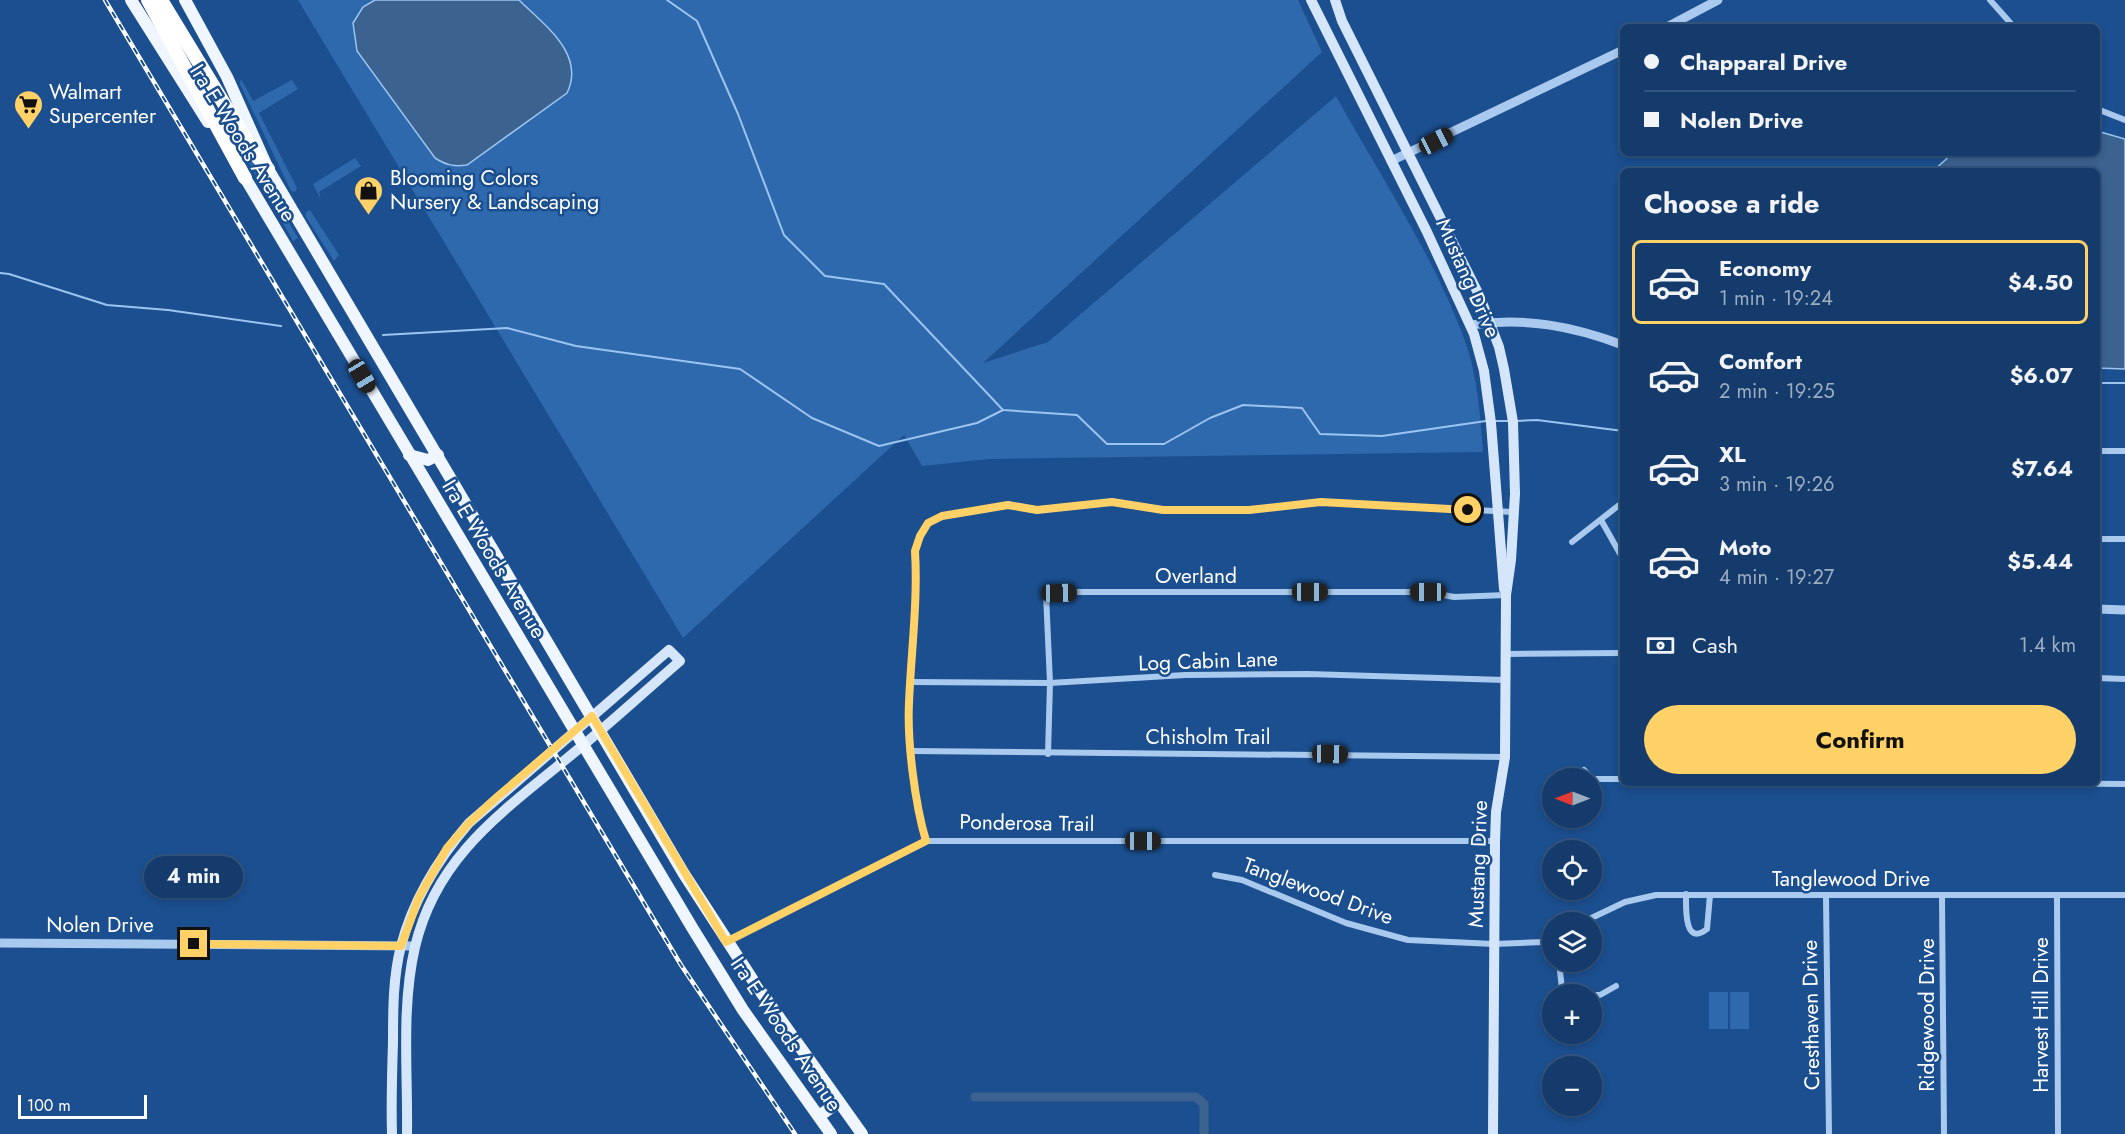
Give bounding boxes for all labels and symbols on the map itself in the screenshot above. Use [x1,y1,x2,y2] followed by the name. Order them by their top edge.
[182,58,304,228] street label: Ira E Woods Avenue
[49,77,157,131] place label: Walmart Supercenter
[12,88,44,130] supermarket icon: Walmart Supercenter
[1416,125,1456,157] car
[390,163,599,217] place label: Blooming Colors Nursery & Landscaping
[353,174,385,216] shop icon: Blooming Colors Nursery & Landscaping
[1428,214,1508,343] street label: Mustang Drive
[345,356,379,396] car
[435,474,554,644] street label: Ira E Woods Avenue
[1454,496,1481,523] route start
[1155,561,1237,591] street label: Overland
[1292,583,1328,601] car
[1410,583,1446,601] car
[1041,584,1077,602] car
[1138,644,1279,678] street label: Log Cabin Lane
[1145,722,1271,752] street label: Chisholm Trail
[1312,745,1348,763] car
[1542,768,1602,828] north arrow
[1461,800,1495,928] street label: Mustang Drive
[959,807,1095,839] street label: Ponderosa Trail
[1125,832,1161,850] car
[1239,850,1398,932] street label: Tanglewood Drive
[144,857,244,899] callout: 4 min
[1772,864,1930,894] street label: Tanglewood Drive
[46,910,154,940] street label: Nolen Drive
[180,930,207,957] route end
[2026,937,2056,1093] street label: Harvest Hill Drive
[1912,938,1942,1092] street label: Ridgewood Drive
[1795,939,1827,1090] street label: Cresthaven Drive
[723,951,849,1117] street label: Ira E Woods Avenue
[18,1092,147,1120] scale bar

